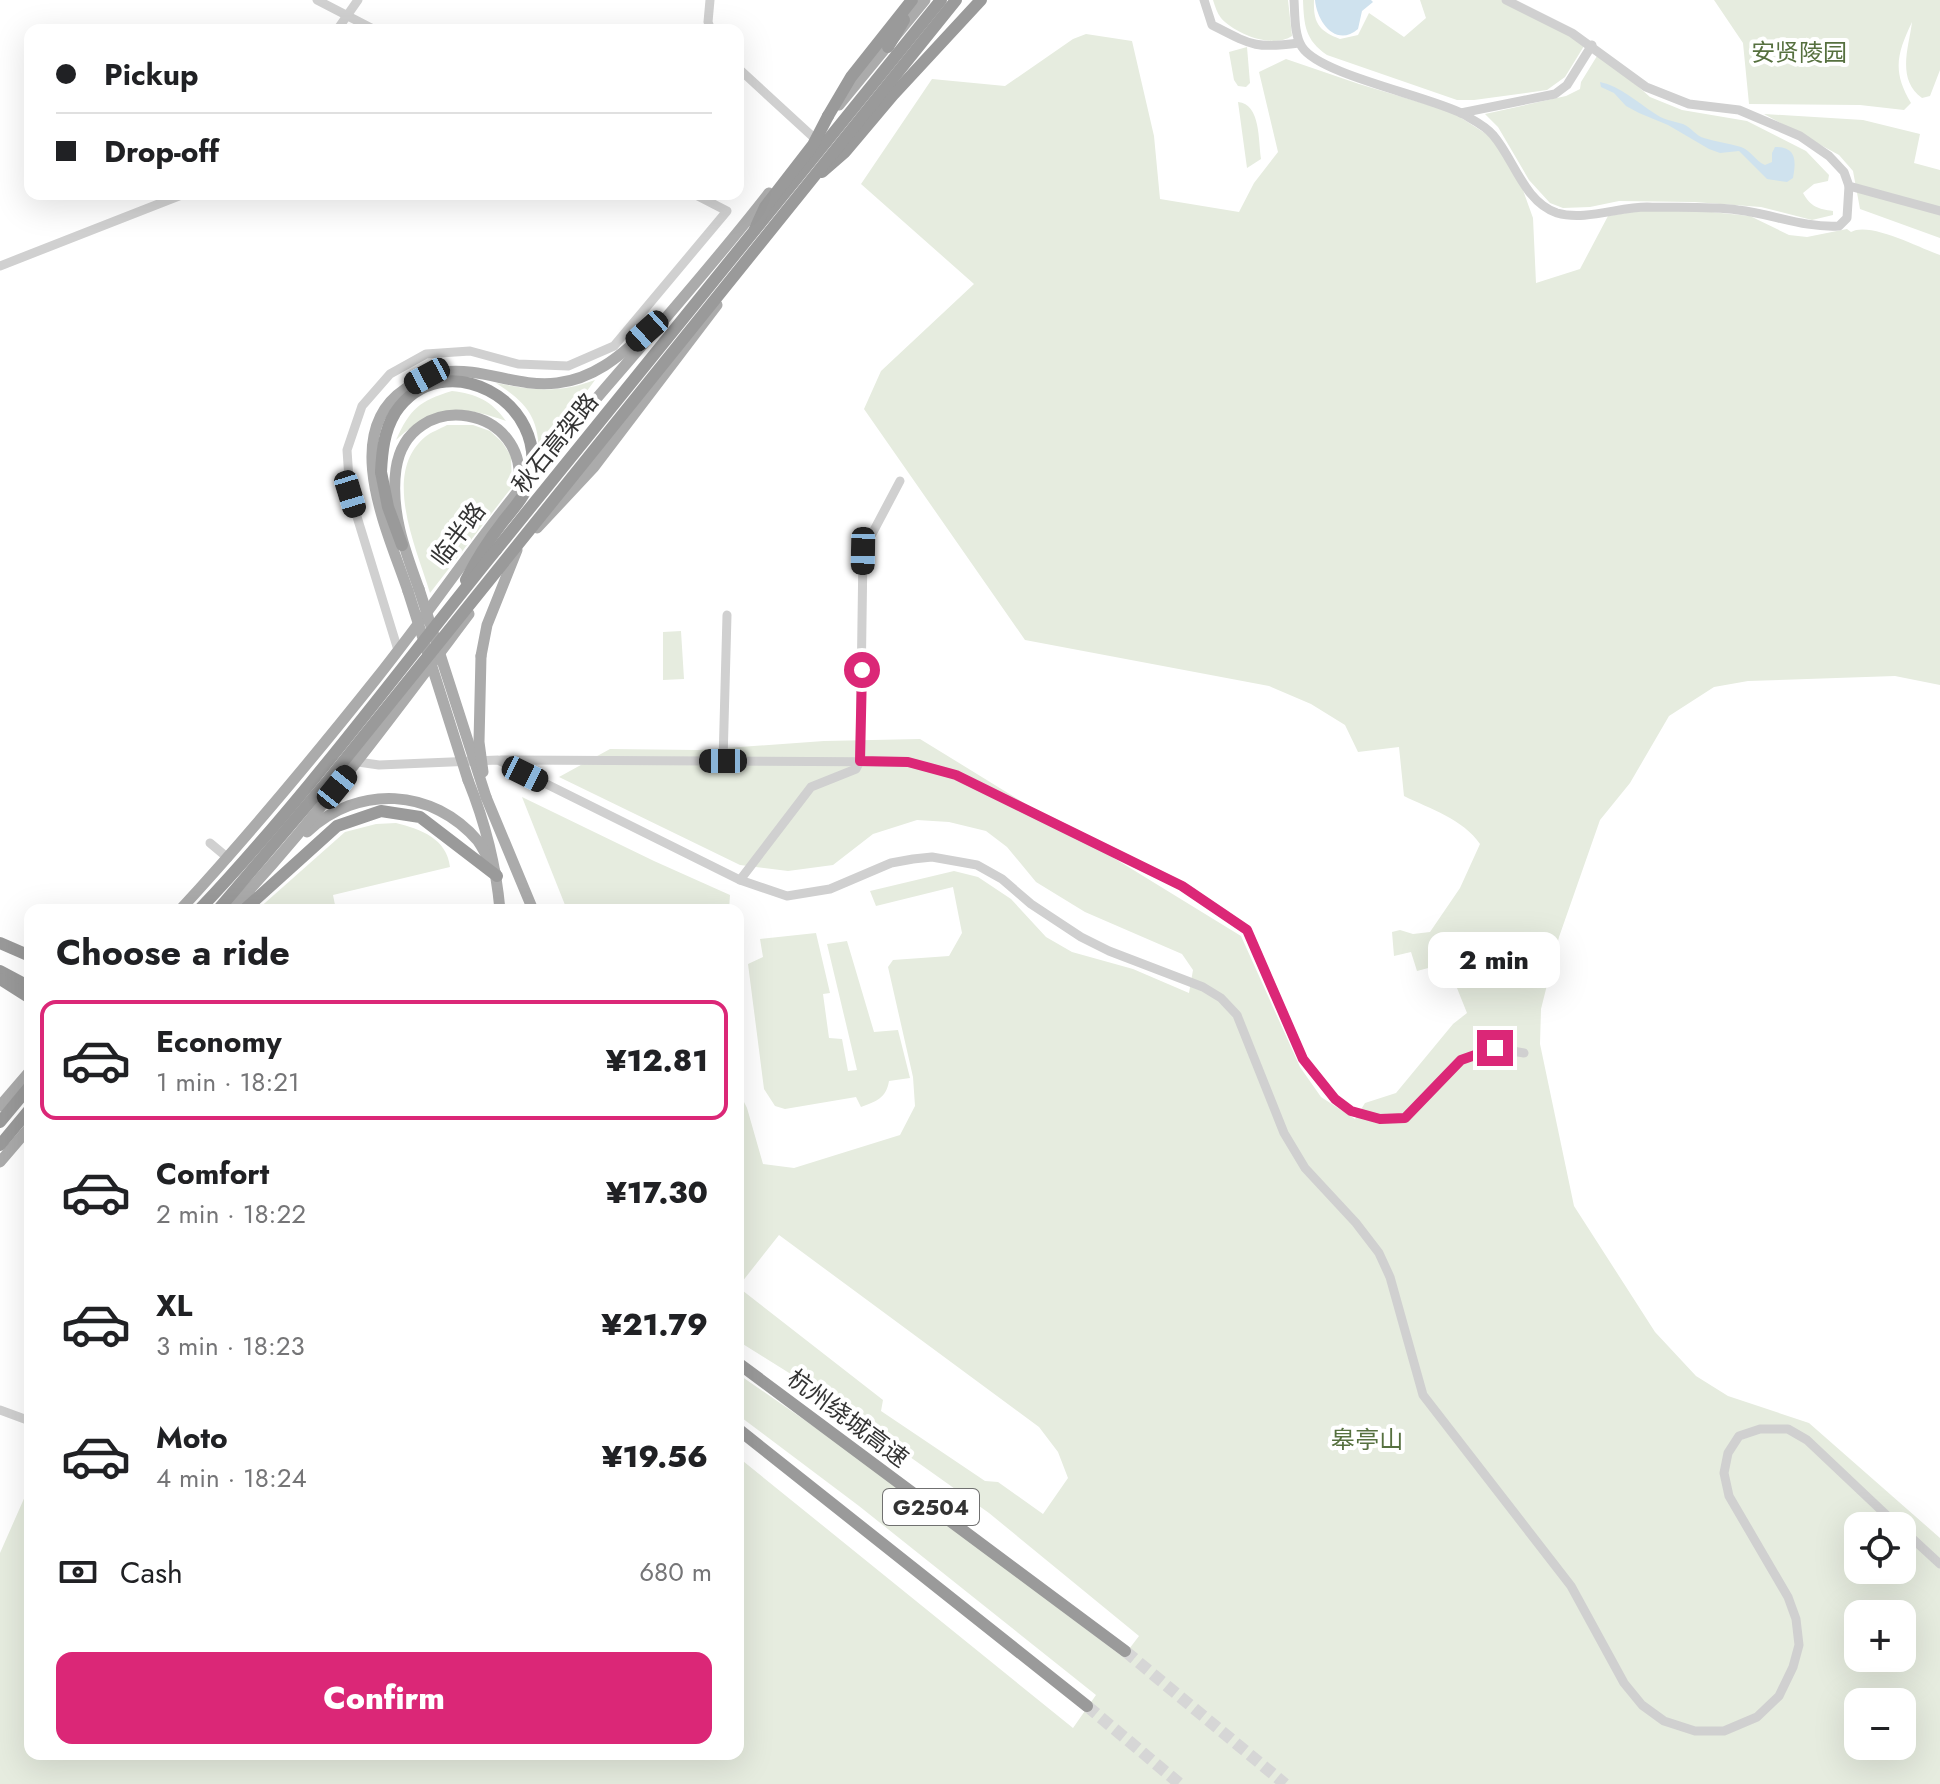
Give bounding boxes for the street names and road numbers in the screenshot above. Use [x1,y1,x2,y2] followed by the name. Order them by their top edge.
[504,385,606,501] street label: 秋石高架路
[422,495,494,573] street label: 临半路
[780,1361,916,1475] street label: 杭州绕城高速
[883,1489,979,1525] road number: G2504

